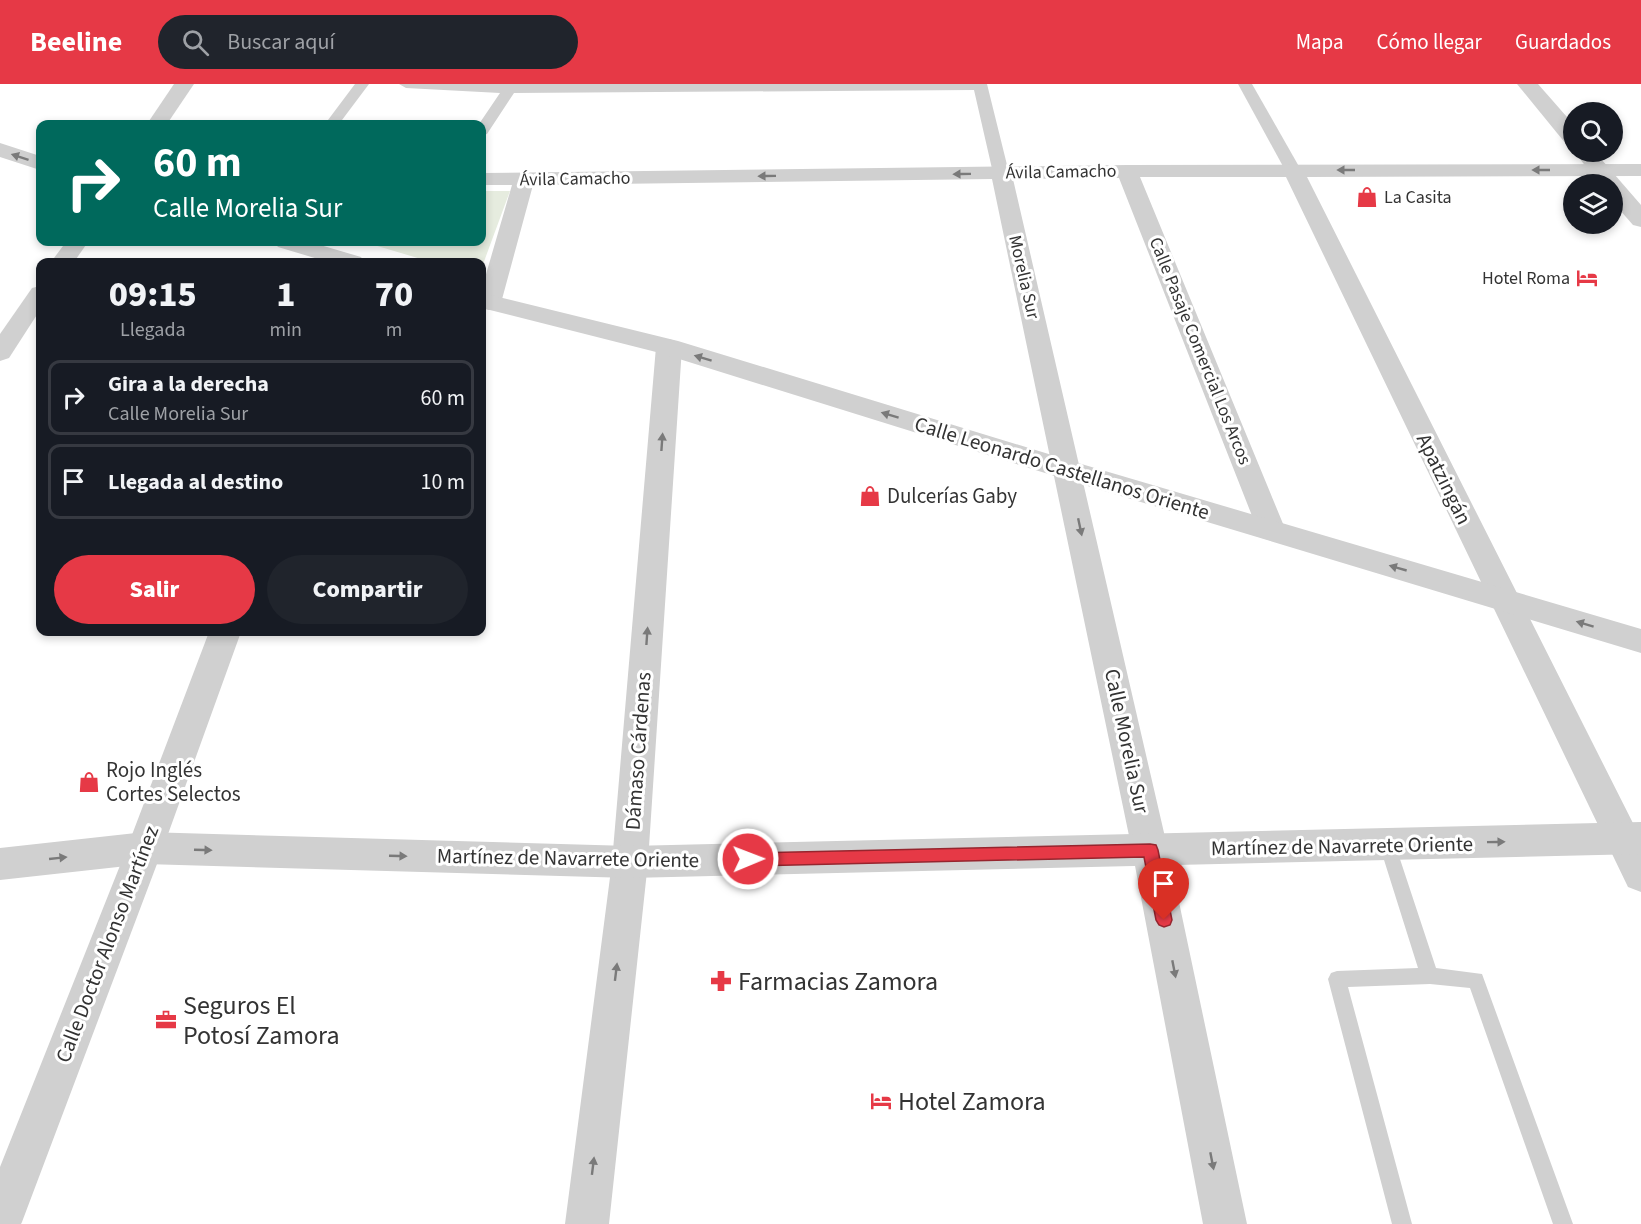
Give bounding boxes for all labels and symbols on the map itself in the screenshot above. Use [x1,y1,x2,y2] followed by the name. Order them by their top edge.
[11,151,29,161] one-way arrow
[1005,159,1117,185] street label: Ávila Camacho
[1336,165,1355,175] one-way arrow
[1531,165,1550,175] one-way arrow
[519,166,631,192] street label: Ávila Camacho
[952,169,971,179] one-way arrow
[757,172,776,181] one-way arrow
[1355,185,1379,209] shop icon: La Casita
[1384,185,1452,210] place label: La Casita
[1002,233,1046,322] street label: Morelia Sur
[1143,234,1257,468] street label: Calle Pasaje Comercial Los Arcos
[1482,266,1570,291] place label: Hotel Roma
[1575,266,1599,290] hotel icon: Hotel Roma
[694,353,712,362] one-way arrow
[911,409,1213,527] street label: Calle Leonardo Castellanos Oriente
[881,410,899,419] one-way arrow
[1409,428,1479,530] street label: Apatzingán
[657,432,667,451] one-way arrow
[887,481,1017,511] place label: Dulcerías Gaby
[858,484,882,508] shop icon: Dulcerías Gaby
[1076,518,1086,537] one-way arrow
[1389,563,1407,572] one-way arrow
[1576,619,1594,628] one-way arrow
[642,627,652,646] one-way arrow
[1097,666,1157,817] street label: Calle Morelia Sur
[618,671,659,831] street label: Dámaso Cárdenas
[106,755,241,809] place label: Rojo Inglés Cortes Selectos
[77,770,101,794] shop icon: Rojo Inglés Cortes Selectos
[48,821,166,1067] street label: Calle Doctor Alonso Martínez
[716,827,780,891] position arrow
[1211,829,1473,863] street label: Martínez de Navarrete Oriente
[1486,837,1505,847] one-way arrow
[437,841,699,875] street label: Martínez de Navarrete Oriente
[194,845,213,855] one-way arrow
[389,851,408,860] one-way arrow
[49,853,68,862] one-way arrow
[1138,858,1189,920] pin
[1170,960,1179,979] one-way arrow
[612,963,621,982] one-way arrow
[738,963,938,1000] place label: Farmacias Zamora
[709,969,733,993] pharmacy icon: Farmacias Zamora
[183,987,340,1054] place label: Seguros El Potosí Zamora
[154,1008,178,1032] office icon: Seguros El Potosí Zamora
[898,1083,1046,1120] place label: Hotel Zamora
[869,1089,893,1113] hotel icon: Hotel Zamora
[1208,1151,1217,1170] one-way arrow
[589,1156,598,1175] one-way arrow

